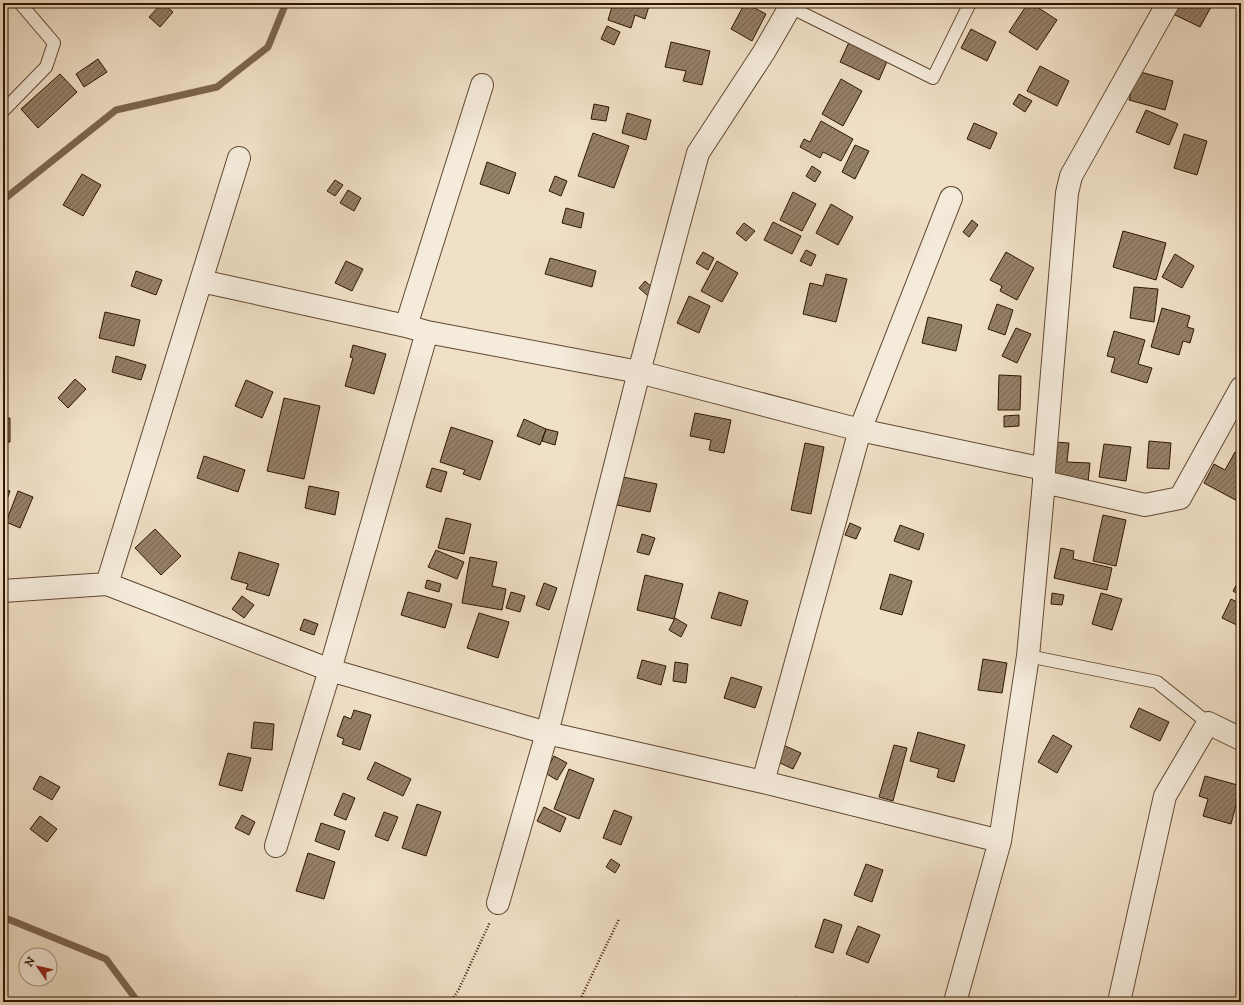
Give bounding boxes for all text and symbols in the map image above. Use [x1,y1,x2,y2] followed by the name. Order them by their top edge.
[18,947,58,987] north arrow
[22,954,39,970] text: N

